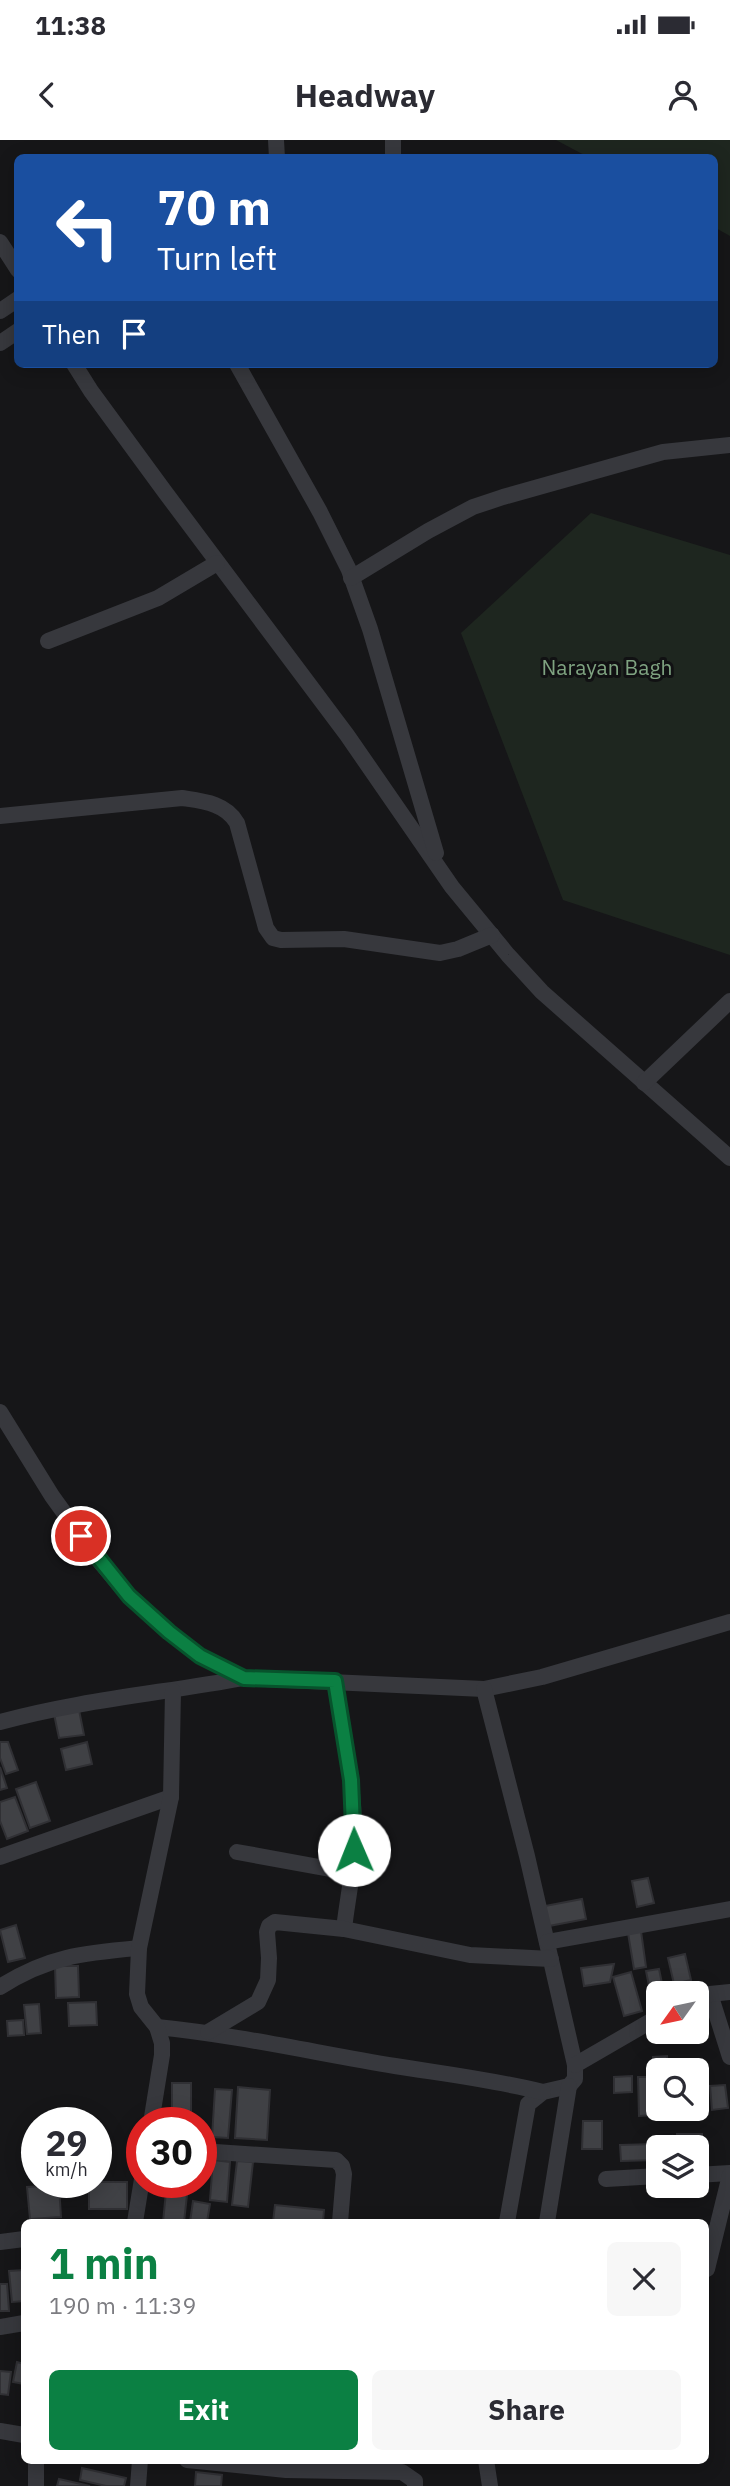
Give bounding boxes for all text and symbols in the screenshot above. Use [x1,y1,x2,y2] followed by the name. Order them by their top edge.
[35,8,106,42] text: 11:38
[295,74,435,116] text: Headway
[28,76,66,114] icon: back
[664,76,702,114] icon: person
[157,175,271,238] text: 70 m
[42,182,133,273] icon: left
[157,237,277,279] text: Turn left
[115,315,153,353] icon: arrive
[42,317,101,351] text: Then
[541,653,673,681] park label: Narayan Bagh
[51,1506,111,1566] pin
[62,1517,100,1555] icon: arrive
[317,1813,391,1887] position arrow
[646,1981,709,2044] north arrow
[646,1981,709,2198] map controls
[646,2058,709,2121] button: search
[126,2107,217,2198] speed limit sign: 30
[45,2120,88,2166] text: 29
[646,2135,709,2198] button: layers
[45,2158,88,2181] text: km/h
[49,2236,159,2291] text: 1 min
[607,2242,681,2316] button: close
[49,2290,196,2320] text: 190 m · 11:39
[49,2370,358,2450] button: Exit
[372,2370,681,2450] button: Share

